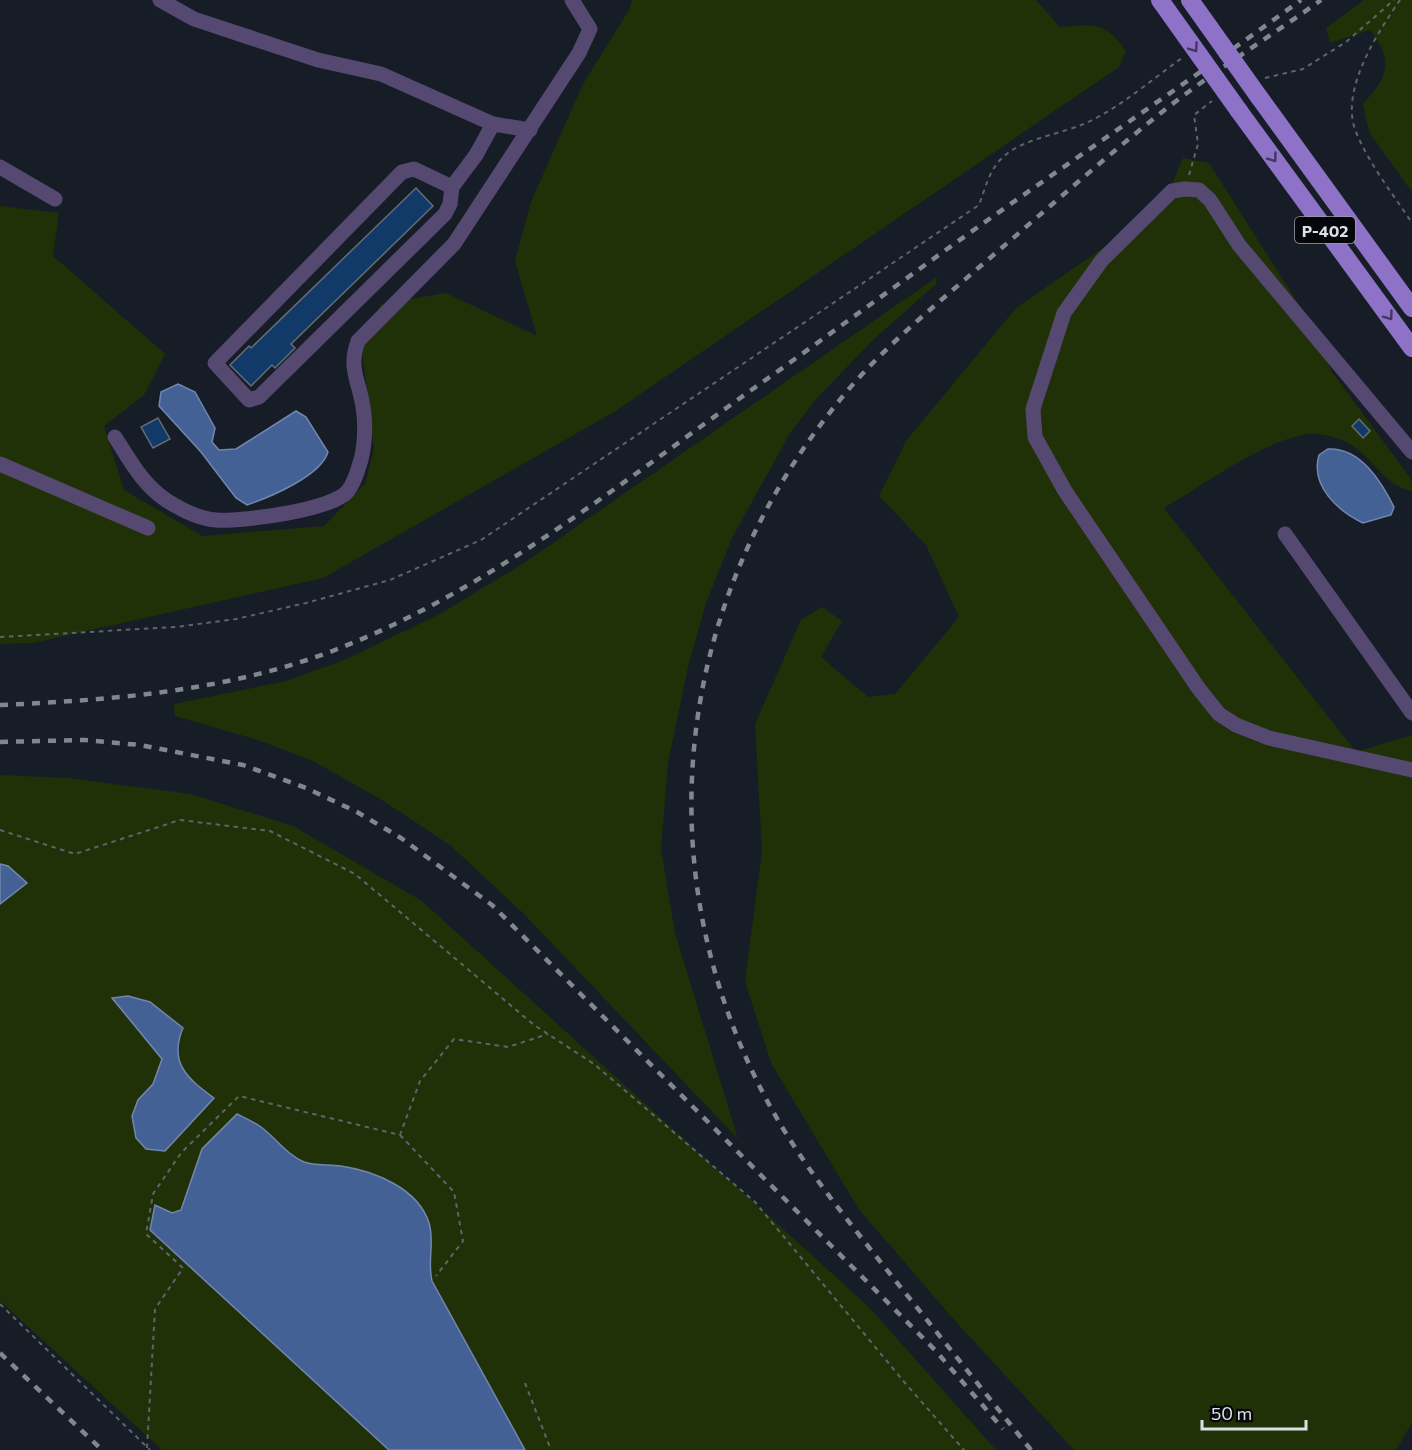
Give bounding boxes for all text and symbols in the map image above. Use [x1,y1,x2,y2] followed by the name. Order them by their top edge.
[1187,41,1198,52] one-way arrow
[1266,152,1277,163] one-way arrow
[1295,217,1355,243] road number: Р-402
[1381,309,1392,320] one-way arrow
[1202,1393,1306,1431] scale bar
[1211,1402,1252,1424] text: 50 m

